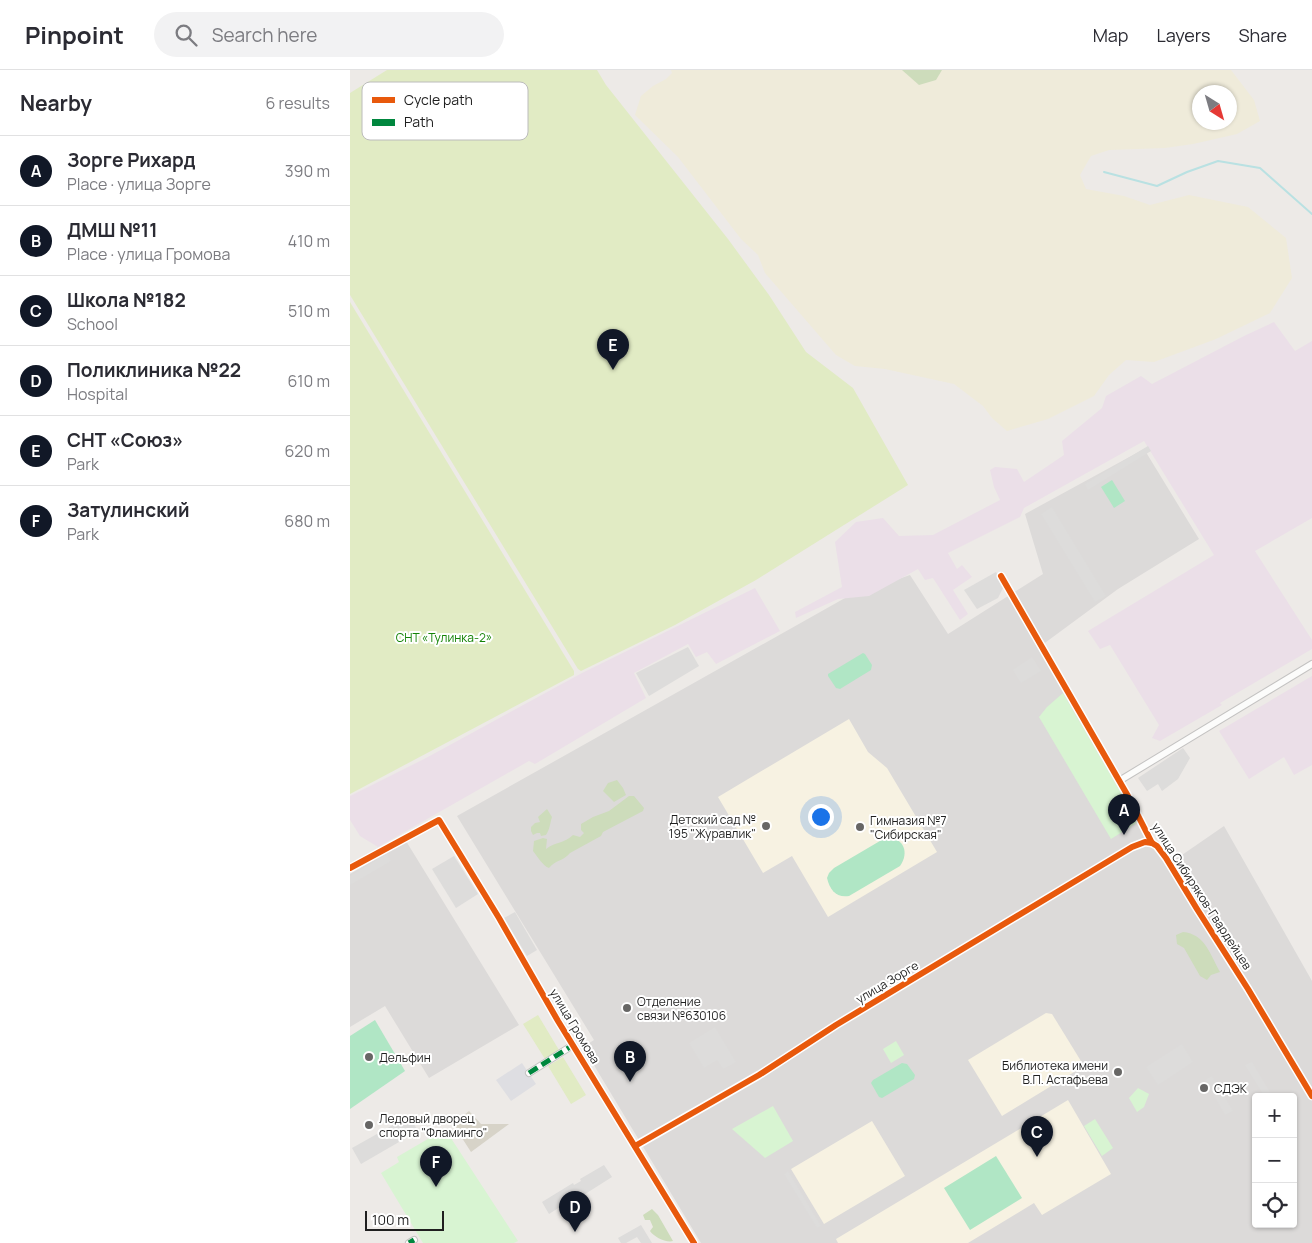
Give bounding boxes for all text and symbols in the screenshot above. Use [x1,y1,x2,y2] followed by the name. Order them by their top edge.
[154,12,504,57] search box
[25,18,124,51] text: Pinpoint
[172,21,200,49] icon: search
[212,22,317,48] text: Search here
[1093,23,1128,47] text: Map
[1156,23,1210,47] text: Layers
[1238,23,1287,47] text: Share
[362,82,528,140] legend
[1192,85,1237,130] north arrow
[20,89,92,117] text: Nearby
[404,90,473,109] text: Cycle path
[265,92,330,114] text: 6 results
[404,112,434,131] text: Path
[67,147,196,173] text: Зорге Рихард
[31,160,41,182] text: A
[285,160,330,182] text: 390 m
[67,173,211,195] text: Place · улица Зорге
[67,217,157,243] text: ДМШ №11
[31,230,41,252] text: B
[288,230,330,252] text: 410 m
[67,243,230,265] text: Place · улица Громова
[67,287,186,313] text: Школа №182
[30,300,42,322] text: C
[288,300,330,322] text: 510 m
[67,313,118,335] text: School
[597,329,629,370] pin: E
[67,357,241,383] text: Поликлиника №22
[30,370,42,392] text: D
[288,370,330,392] text: 610 m
[67,383,128,405] text: Hospital
[67,427,183,453] text: СНТ «Союз»
[31,440,41,462] text: E
[284,440,330,462] text: 620 m
[67,453,99,475] text: Park
[67,497,189,523] text: Затулинский
[32,510,40,532] text: F
[284,510,330,532] text: 680 m
[67,523,99,545] text: Park
[396,629,492,646] park label: СНТ «Тулинка-2»
[1108,794,1140,835] pin: A
[808,804,834,830] your location
[669,811,756,842] place label: Детский сад № 195 "Журавлик"
[870,812,946,843] place label: Гимназия №7 "Сибирская"
[1148,819,1256,973] street label: улица Сибиряков-Гвардейцев
[760,820,772,832] marker: Детский сад № 195 "Журавлик"
[854,821,866,833] marker: Гимназия №7 "Сибирская"
[853,957,921,1007] street label: улица Зорге
[546,985,604,1067] street label: улица Громова
[637,993,726,1024] place label: Отделение связи №630106
[621,1002,633,1014] marker: Отделение связи №630106
[614,1041,646,1082] pin: B
[379,1049,431,1066] place label: Дельфин
[363,1051,375,1063] marker: Дельфин
[1002,1057,1108,1088] place label: Библиотека имени В.П. Астафьева
[1112,1066,1124,1078] marker: Библиотека имени В.П. Астафьева
[1214,1080,1248,1097] place label: СДЭК
[1198,1082,1210,1094] marker: СДЭК
[1252,1093,1297,1228] map controls
[1252,1093,1297,1138] button: +
[379,1110,488,1141] place label: Ледовый дворец спорта "Фламинго"
[1021,1116,1053,1157] pin: C
[363,1119,375,1131] marker: Ледовый дворец спорта "Фламинго"
[1252,1138,1297,1183] button: −
[420,1146,452,1187] pin: F
[1252,1183,1297,1228] button: locate
[559,1191,591,1232] pin: D
[365,1208,444,1231] scale bar
[372,1210,409,1229] text: 100 m

